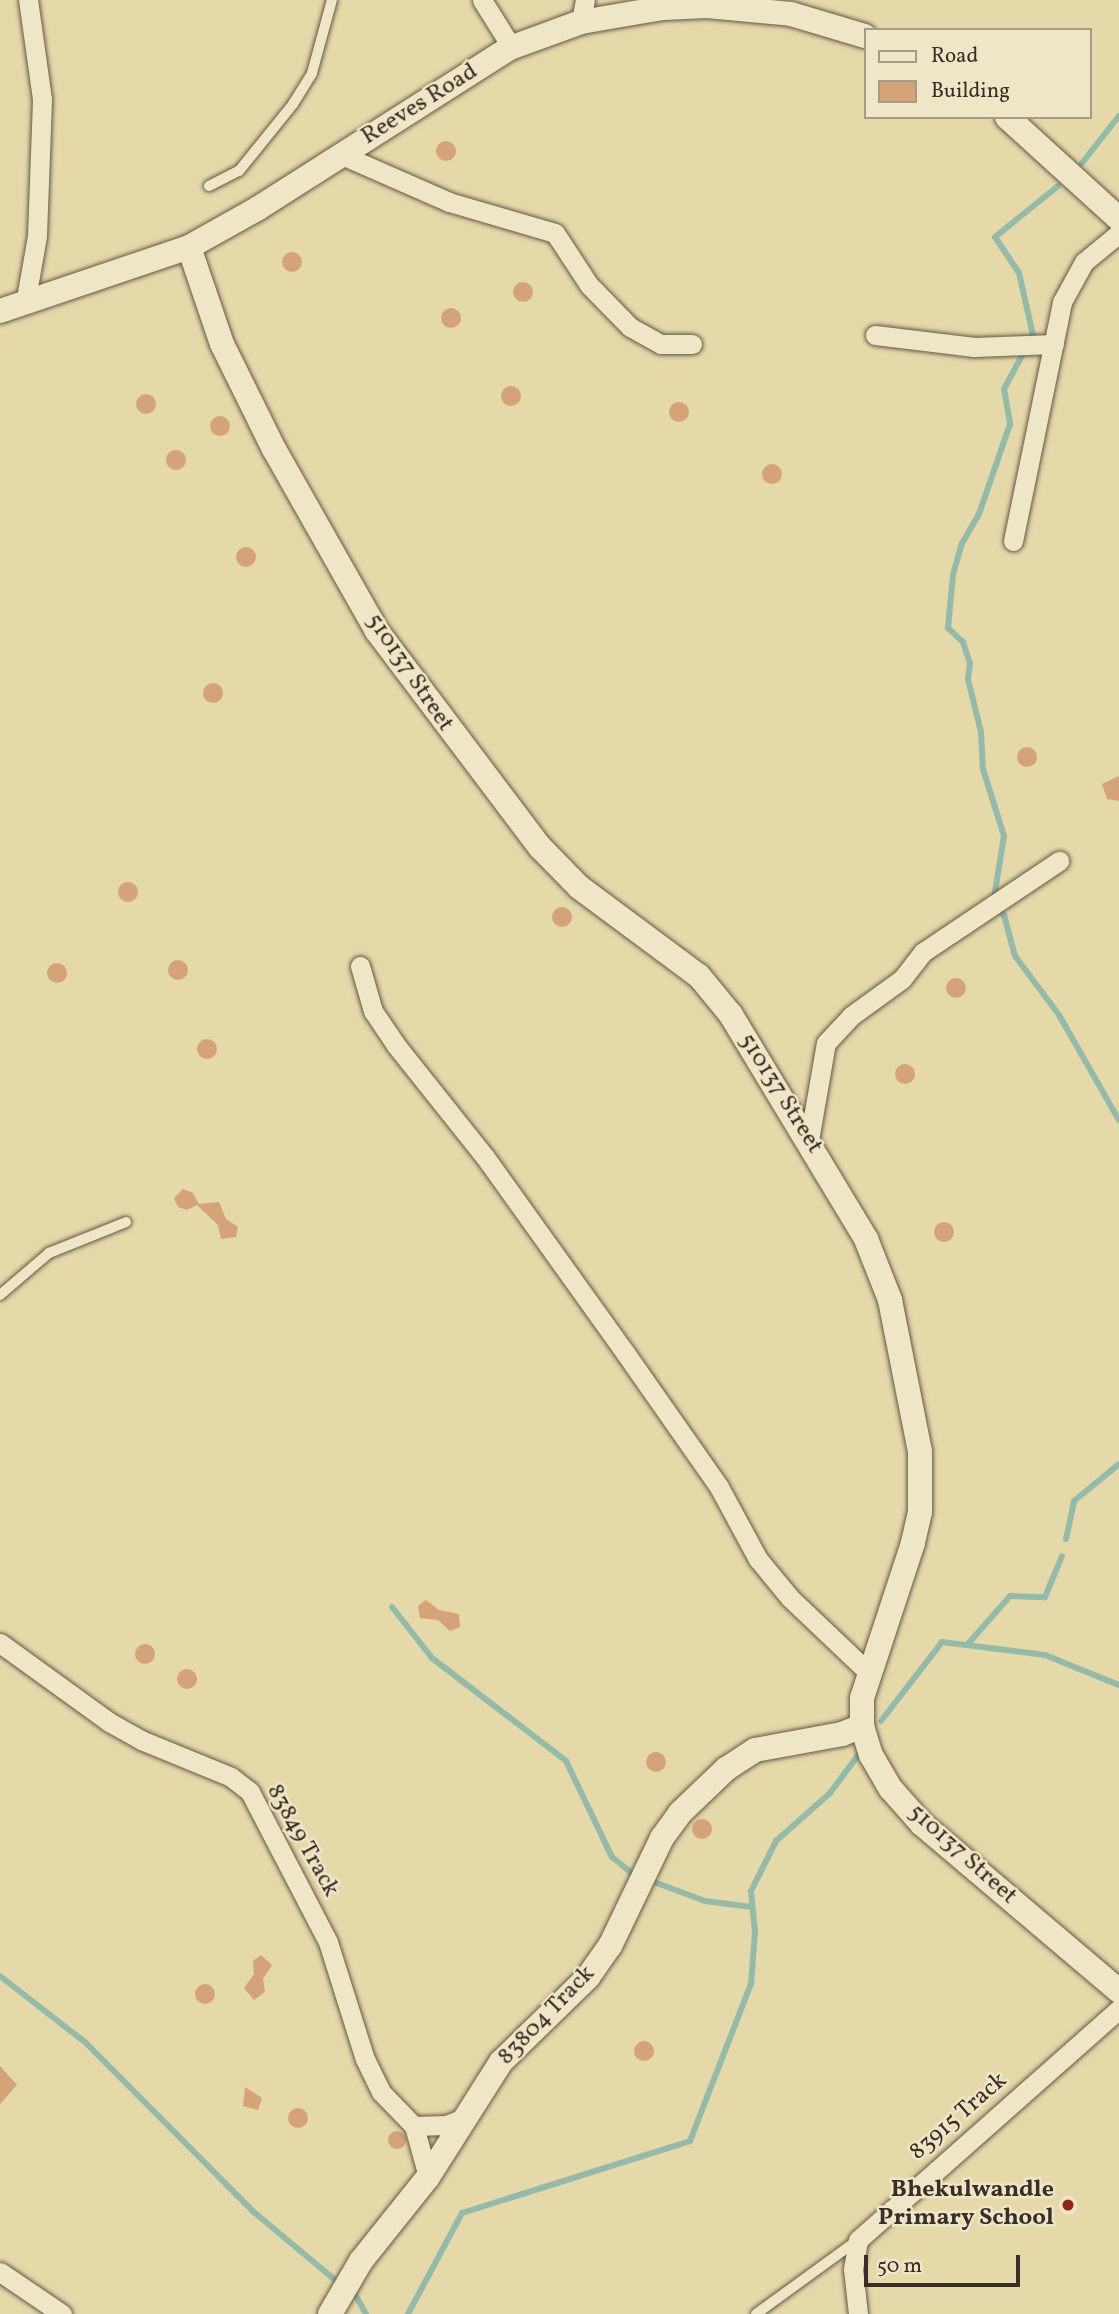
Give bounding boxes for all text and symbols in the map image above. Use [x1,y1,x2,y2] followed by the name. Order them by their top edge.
[864,28,1091,119] legend
[931,42,978,71] text: Road
[357,58,483,152] street label: Reeves Road
[931,77,1010,106] text: Building
[359,608,459,738] street label: 510137 Street
[732,1029,828,1159] street label: 510137 Street
[259,1779,345,1903] street label: 83849 Track
[902,1799,1022,1911] street label: 510137 Street
[492,1960,602,2072] street label: 83804 Track
[904,2067,1014,2167] street label: 83915 Track
[878,2177,1054,2233] place label: Bhekulwandle Primary School
[1060,2197,1076,2213] marker: Bhekulwandle Primary School
[867,2240,1023,2284] scale bar
[877,2252,922,2281] text: 50 m

